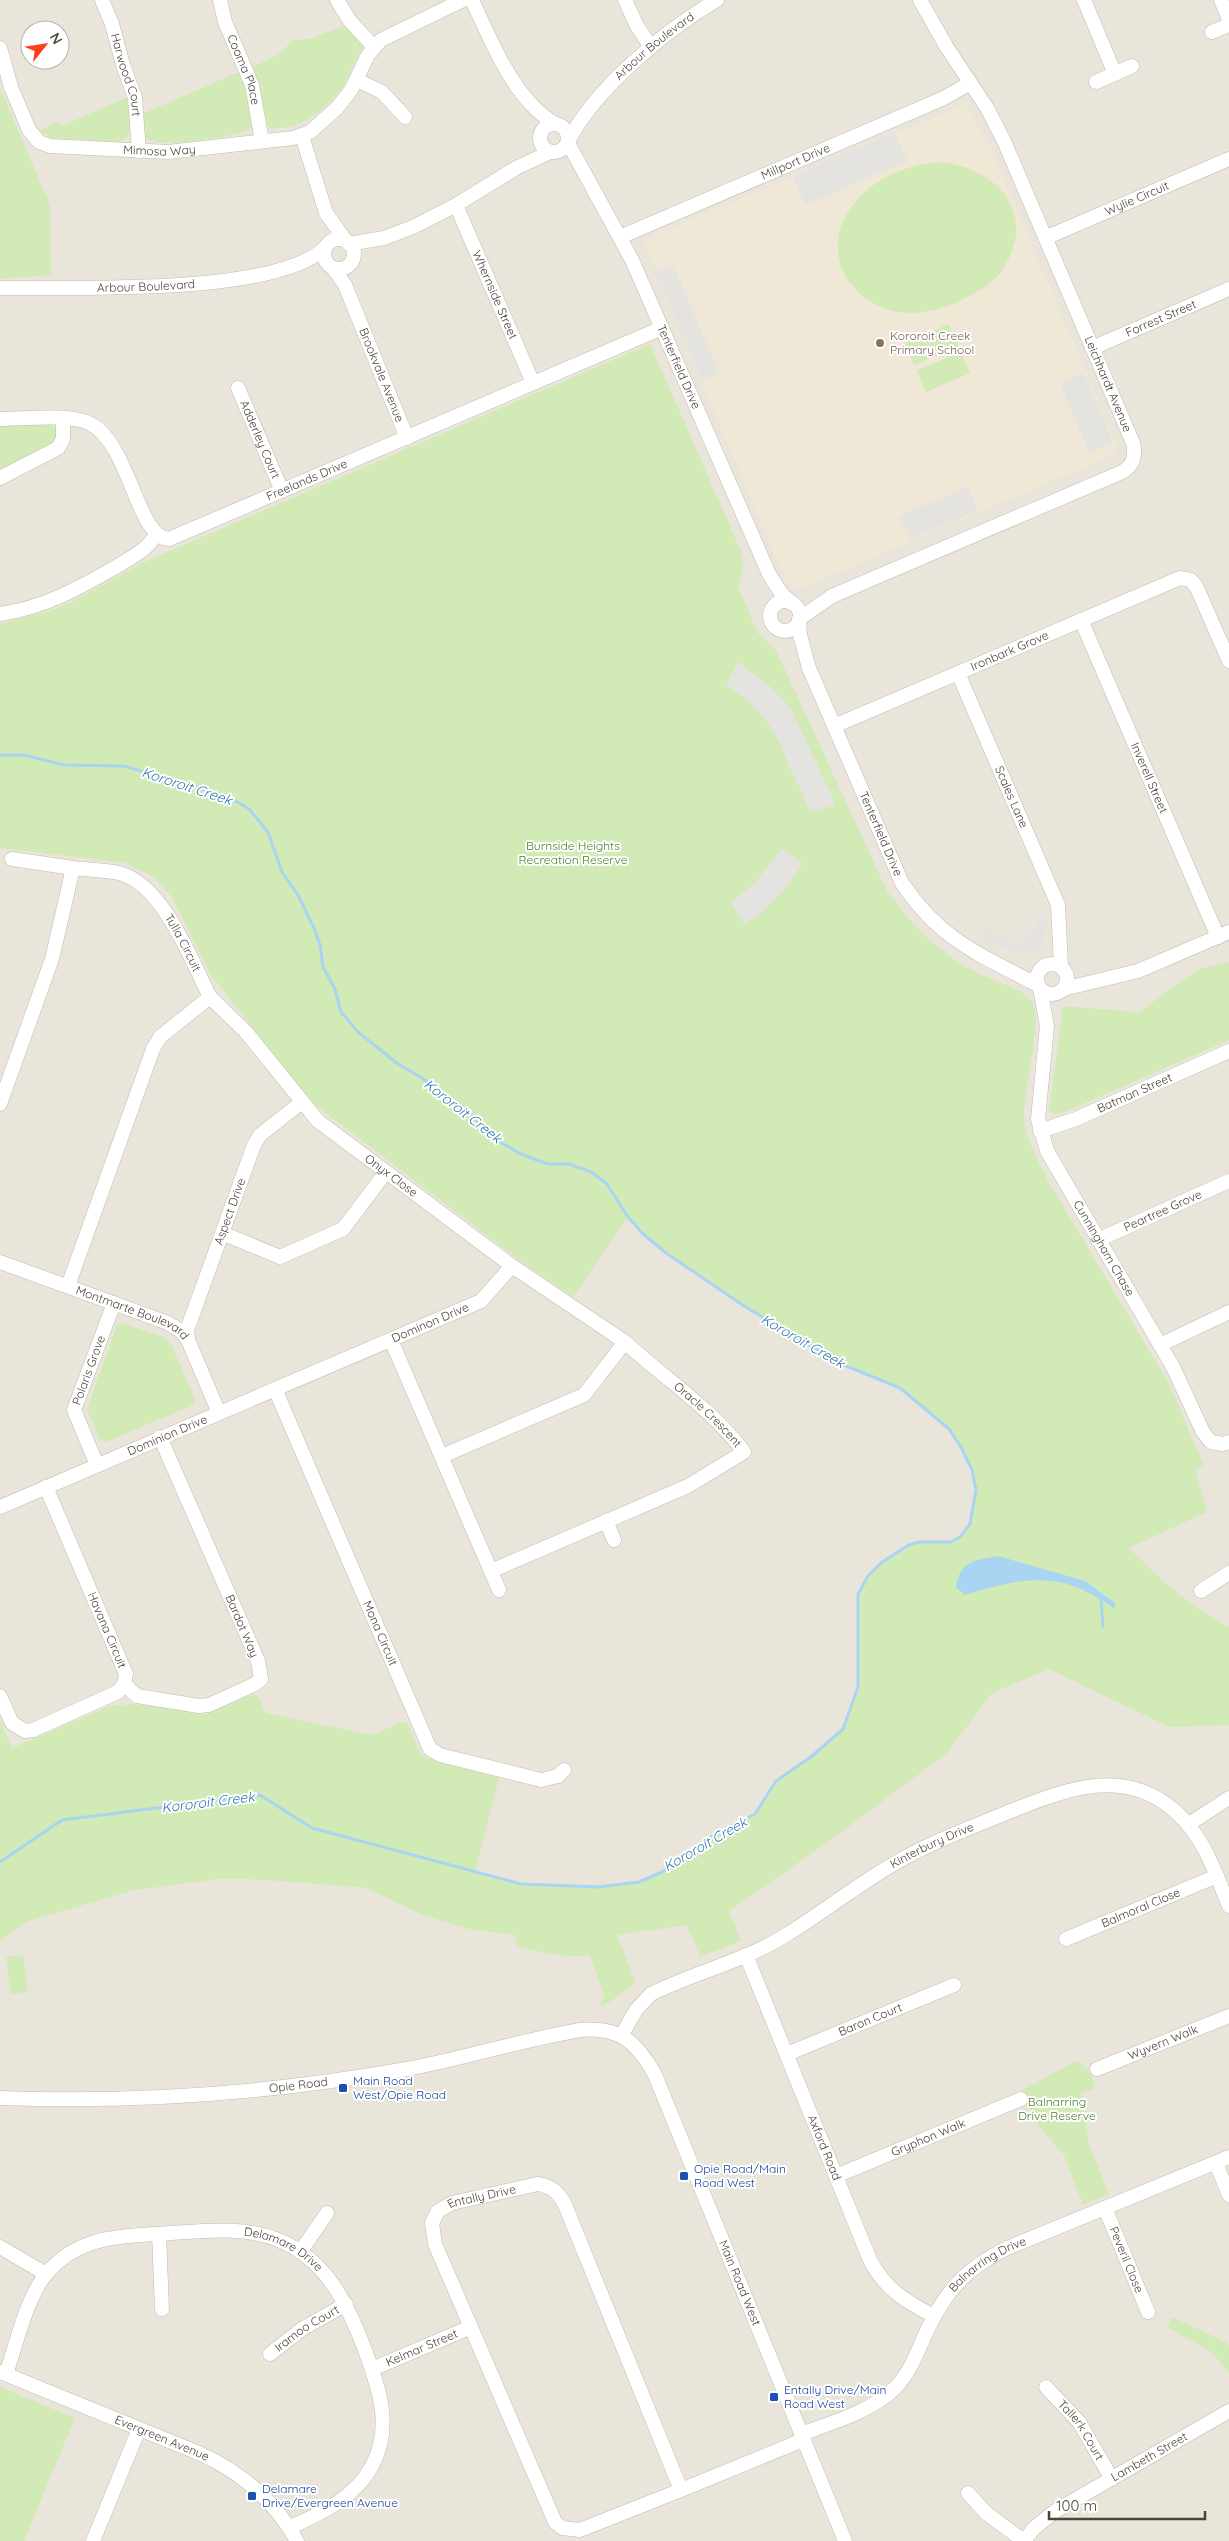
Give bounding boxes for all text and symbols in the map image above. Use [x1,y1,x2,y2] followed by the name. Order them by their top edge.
[611,9,697,83] street label: Arbour Boulevard
[20,20,70,70] north arrow
[46,30,67,47] text: N
[108,32,144,117] street label: Harwood Court
[224,32,263,106] street label: Cooma Place
[759,140,832,183] street label: Millport Drive
[123,141,196,159] street label: Mimosa Way
[1102,178,1171,218] street label: Wylie Circuit
[470,248,521,341] street label: Whernside Street
[97,276,196,295] street label: Arbour Boulevard
[1123,296,1198,340] street label: Forrest Street
[654,322,704,411] street label: Tenterfield Drive
[356,326,408,424] street label: Brookvale Avenue
[890,328,974,357] place label: Kororoit Creek Primary School
[1081,334,1136,434] street label: Leichhardt Avenue
[874,337,886,349] marker: Kororoit Creek Primary School
[237,398,284,481] street label: Adderley Court
[264,455,350,503] street label: Freelands Drive
[968,627,1051,674] street label: Ironbark Grove
[1128,740,1172,815] street label: Inverell Street
[140,763,236,810] water label: Kororoit Creek
[992,764,1032,830] street label: Scales Lane
[856,789,906,879] street label: Tenterfield Drive
[519,838,628,867] park label: Burnside Heights Recreation Reserve
[162,911,205,974] street label: Tulla Circuit
[1095,1069,1174,1116] street label: Batman Street
[421,1075,507,1148] water label: Kororoit Creek
[362,1151,421,1200] street label: Onyx Close
[210,1176,248,1247] street label: Aspect Drive
[1121,1186,1204,1234] street label: Peartree Grove
[1070,1198,1138,1299] street label: Cunningham Chase
[74,1282,193,1342] street label: Montmarte Boulevard
[389,1299,471,1345] street label: Dominon Drive
[758,1310,849,1373] water label: Kororoit Creek
[68,1333,108,1407] street label: Polaris Grove
[671,1379,745,1450] street label: Oracle Crescent
[125,1411,210,1459] street label: Dominion Drive
[85,1589,130,1670] street label: Havana Circuit
[222,1592,262,1660] street label: Bardot Way
[360,1598,401,1668] street label: Mona Circuit
[160,1787,257,1817] water label: Kororoit Creek
[660,1812,751,1875] water label: Kororoit Creek
[887,1819,976,1871] street label: Kinterbury Drive
[1099,1884,1182,1930] street label: Balmoral Close
[836,1999,904,2039] street label: Baron Court
[1125,2021,1200,2063] street label: Wyvern Walk
[353,2073,446,2102] place label: Main Road West/Opie Road
[268,2074,329,2096] street label: Opie Road
[337,2082,349,2094] marker: Main Road West/Opie Road
[1018,2094,1096,2123] park label: Balnarring Drive Reserve
[805,2113,845,2182] street label: Axford Road
[889,2115,968,2159] street label: Gryphon Walk
[694,2161,786,2190] place label: Opie Road/Main Road West
[678,2170,690,2182] marker: Opie Road/Main Road West
[444,2181,517,2211] street label: Entally Drive
[243,2224,327,2274] street label: Delamare Drive
[1107,2224,1147,2295] street label: Peveril Close
[945,2233,1028,2295] street label: Balnarring Drive
[716,2238,764,2328] street label: Main Road West
[271,2302,342,2355] street label: Iramoo Court
[383,2326,460,2369] street label: Kelmar Street
[784,2382,886,2411] place label: Entally Drive/Main Road West
[768,2391,780,2403] marker: Entally Drive/Main Road West
[1055,2397,1108,2463] street label: Tallerk Court
[113,2412,212,2464] street label: Evergreen Avenue
[1108,2429,1190,2484] street label: Lambeth Street
[262,2481,398,2510] place label: Delamare Drive/Evergreen Avenue
[1049,2488,1205,2520] scale bar
[246,2490,258,2502] marker: Delamare Drive/Evergreen Avenue
[1056,2496,1097,2515] text: 100 m

